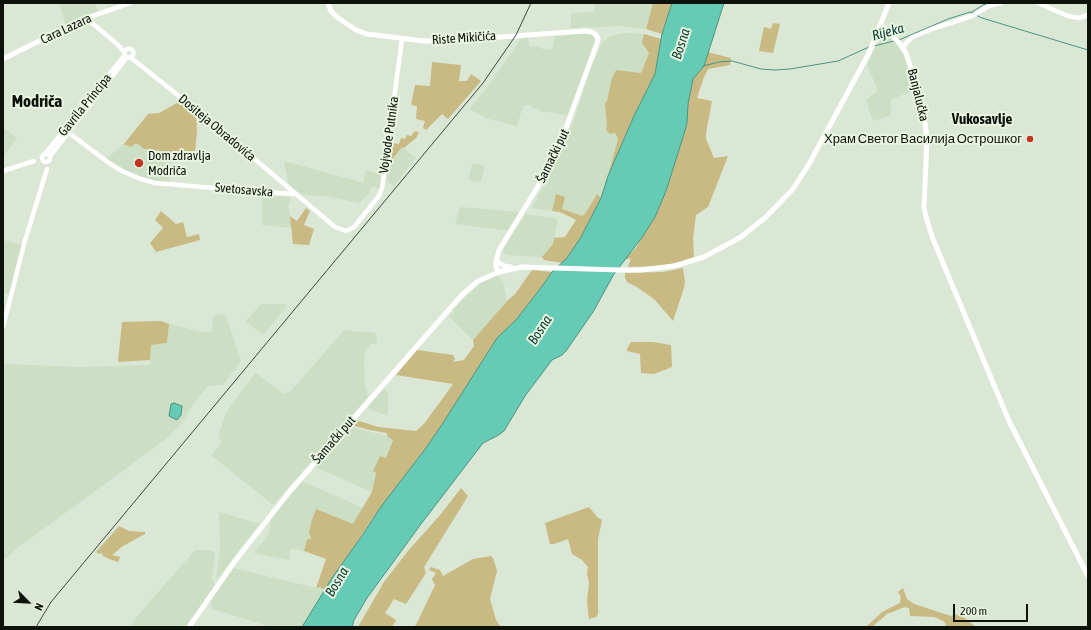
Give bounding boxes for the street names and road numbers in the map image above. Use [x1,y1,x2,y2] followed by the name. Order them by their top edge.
[38,10,94,48] street label: Cara Lazara
[432,28,496,48] street label: Riste Mikičića
[904,67,932,123] street label: Banjalučka
[55,71,115,139] street label: Gavrila Principa
[175,91,259,165] street label: Dositeja Obradovića
[376,95,402,175] street label: Vojvode Putnika
[533,127,573,185] street label: Šamački put
[214,180,274,200] street label: Svetosavska
[309,413,359,467] street label: Šamački put

